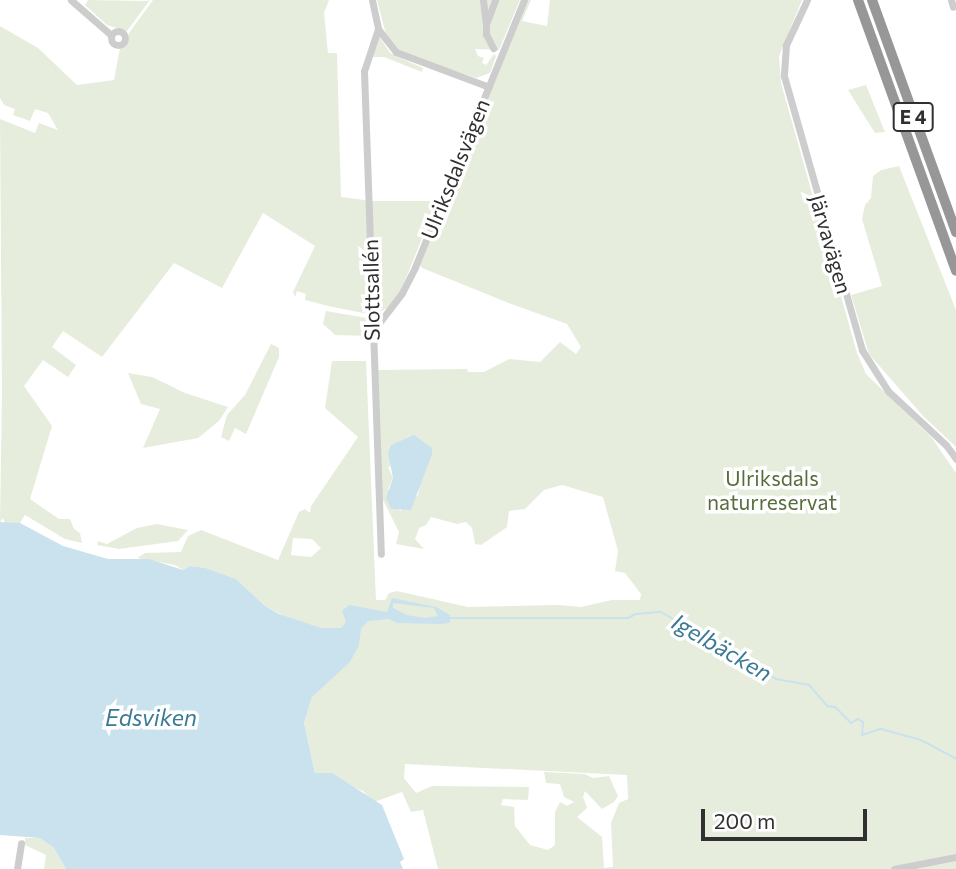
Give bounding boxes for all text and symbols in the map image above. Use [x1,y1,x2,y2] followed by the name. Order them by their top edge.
[415,95,495,243] street label: Ulriksdalsvägen
[892,102,934,132] road number: E 4
[805,191,857,297] street label: Järvavägen
[358,239,384,341] street label: Slottsallén
[707,465,837,515] park label: Ulriksdals naturreservat
[667,607,777,687] water label: Igelbäcken
[105,703,197,731] water label: Edsviken
[704,796,870,840] scale bar
[714,808,775,833] text: 200 m

